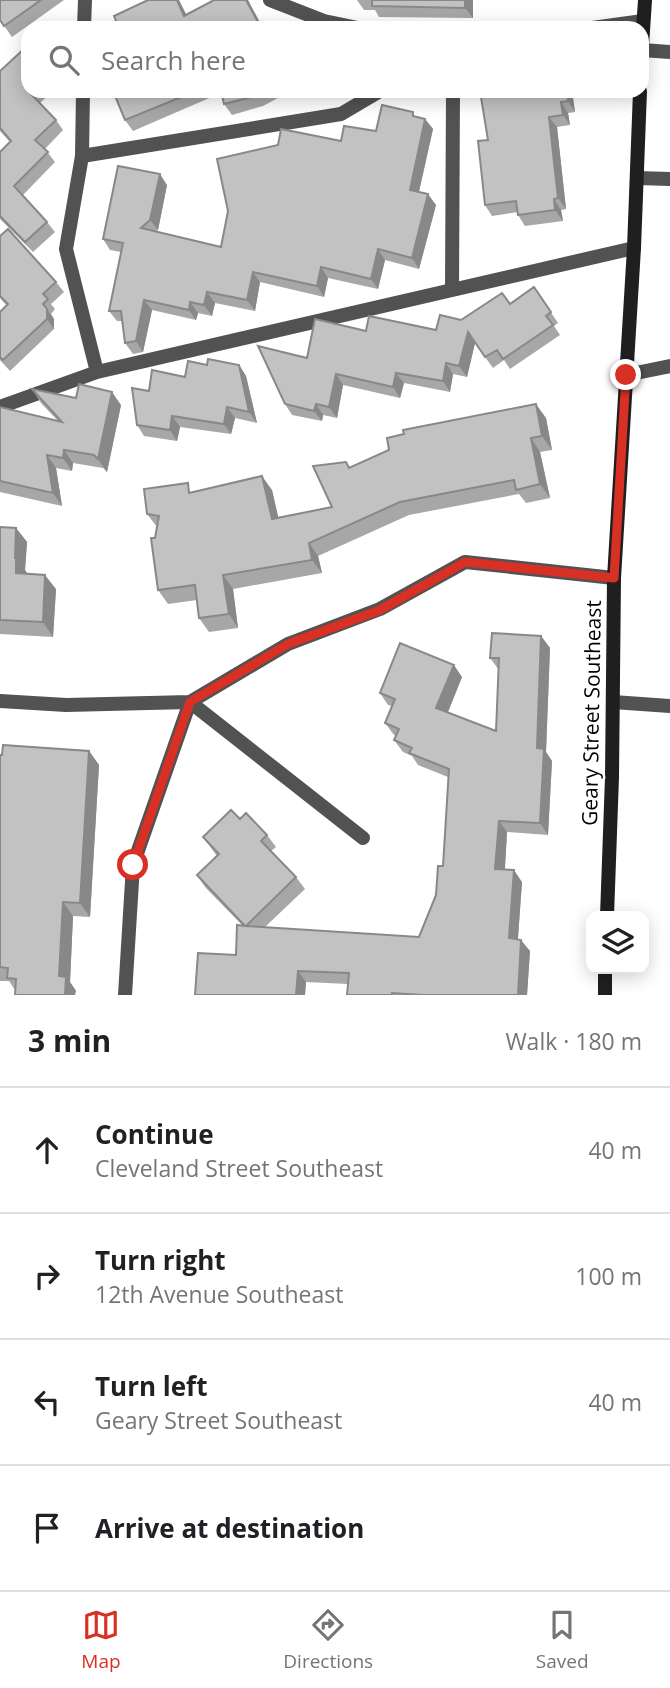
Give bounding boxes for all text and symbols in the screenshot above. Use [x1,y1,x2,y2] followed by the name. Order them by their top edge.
[21,21,649,98] search box
[45,41,83,79] icon: search
[101,42,246,78] text: Search here
[610,359,641,390] route end
[575,600,607,826] street label: Geary Street Southeast
[117,849,148,880] route start
[586,911,649,974] map controls
[586,911,649,974] button: layers
[28,1020,111,1061] text: 3 min
[505,1025,642,1057] text: Walk · 180 m
[95,1116,214,1152] text: Continue
[28,1131,66,1169] icon: ahead
[588,1134,642,1166] text: 40 m
[95,1152,383,1184] text: Cleveland Street Southeast
[95,1242,226,1278] text: Turn right
[28,1257,66,1295] icon: right
[575,1260,642,1292] text: 100 m
[95,1278,343,1310] text: 12th Avenue Southeast
[95,1368,207,1404] text: Turn left
[28,1383,66,1421] icon: left
[588,1386,642,1418] text: 40 m
[95,1404,342,1436] text: Geary Street Southeast
[28,1509,66,1547] icon: arrive
[95,1510,364,1546] text: Arrive at destination
[81,1606,121,1674] tab: Map
[283,1606,373,1674] tab: Directions
[536,1606,589,1674] tab: Saved

